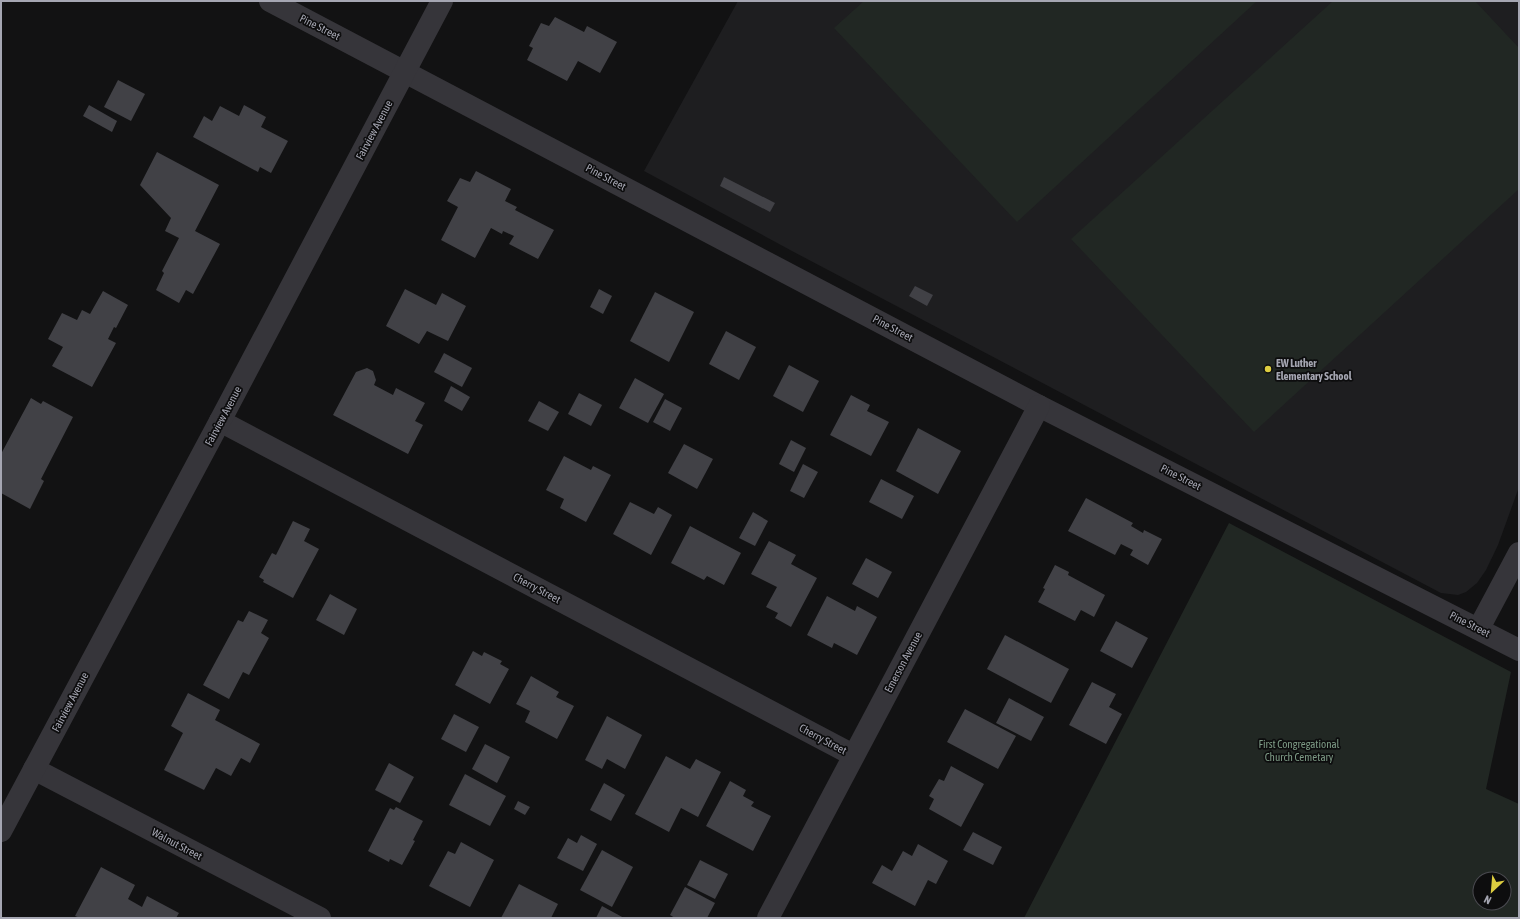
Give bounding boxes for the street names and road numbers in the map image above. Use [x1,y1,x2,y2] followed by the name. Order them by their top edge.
[298,12,342,42] street label: Pine Street
[353,98,395,162] street label: Fairview Avenue
[584,161,628,193] street label: Pine Street
[871,312,915,344] street label: Pine Street
[202,384,244,448] street label: Fairview Avenue
[1159,462,1203,492] street label: Pine Street
[511,571,563,605] street label: Cherry Street
[1448,609,1492,639] street label: Pine Street
[882,630,924,694] street label: Emerson Avenue
[49,670,91,734] street label: Fairview Avenue
[797,722,849,756] street label: Cherry Street
[150,826,204,862] street label: Walnut Street

